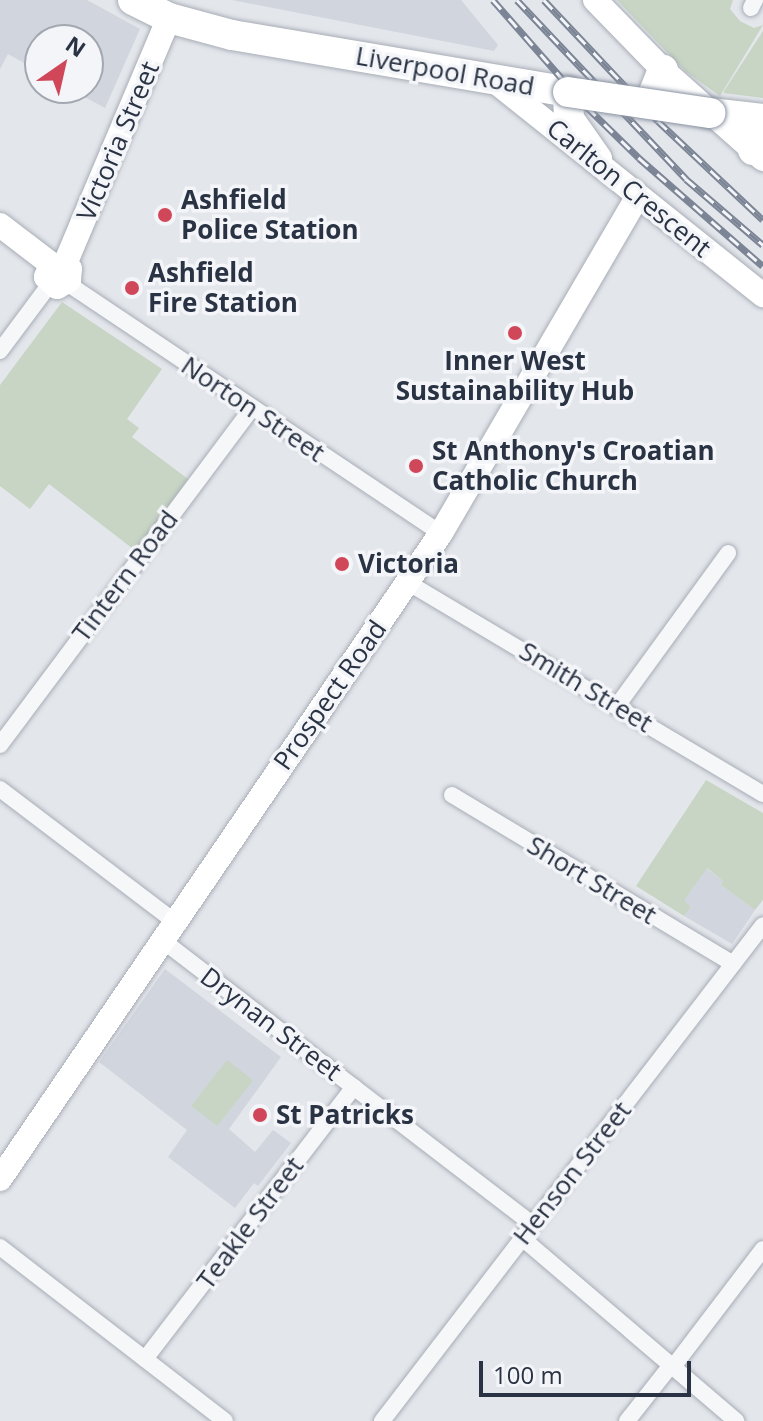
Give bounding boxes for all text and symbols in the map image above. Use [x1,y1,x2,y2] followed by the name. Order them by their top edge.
[24,24,104,104] north arrow
[60,28,92,63] text: N
[353,40,537,102] street label: Liverpool Road
[70,56,166,226] street label: Victoria Street
[541,112,717,264] street label: Carlton Crescent
[181,184,358,246] place label: Ashfield Police Station
[156,206,174,224] marker: Ashfield Police Station
[148,257,298,318] place label: Ashfield Fire Station
[123,279,141,297] marker: Ashfield Fire Station
[506,324,524,342] marker: Inner West Sustainability Hub
[396,345,634,406] place label: Inner West Sustainability Hub
[175,350,331,468] street label: Norton Street
[432,435,715,496] place label: St Anthony's Croatian Catholic Church
[407,457,425,475] marker: St Anthony's Croatian Catholic Church
[66,504,184,648] street label: Tintern Road
[358,548,459,580] place label: Victoria
[333,555,351,573] marker: Victoria
[267,614,393,776] street label: Prospect Road
[514,635,658,739] street label: Smith Street
[522,829,662,931] street label: Short Street
[194,961,348,1087] street label: Drynan Street
[506,1095,638,1251] street label: Henson Street
[276,1099,414,1131] place label: St Patricks
[251,1106,269,1124] marker: St Patricks
[190,1151,310,1295] street label: Teakle Street
[483,1345,695,1395] scale bar
[493,1358,563,1391] text: 100 m

